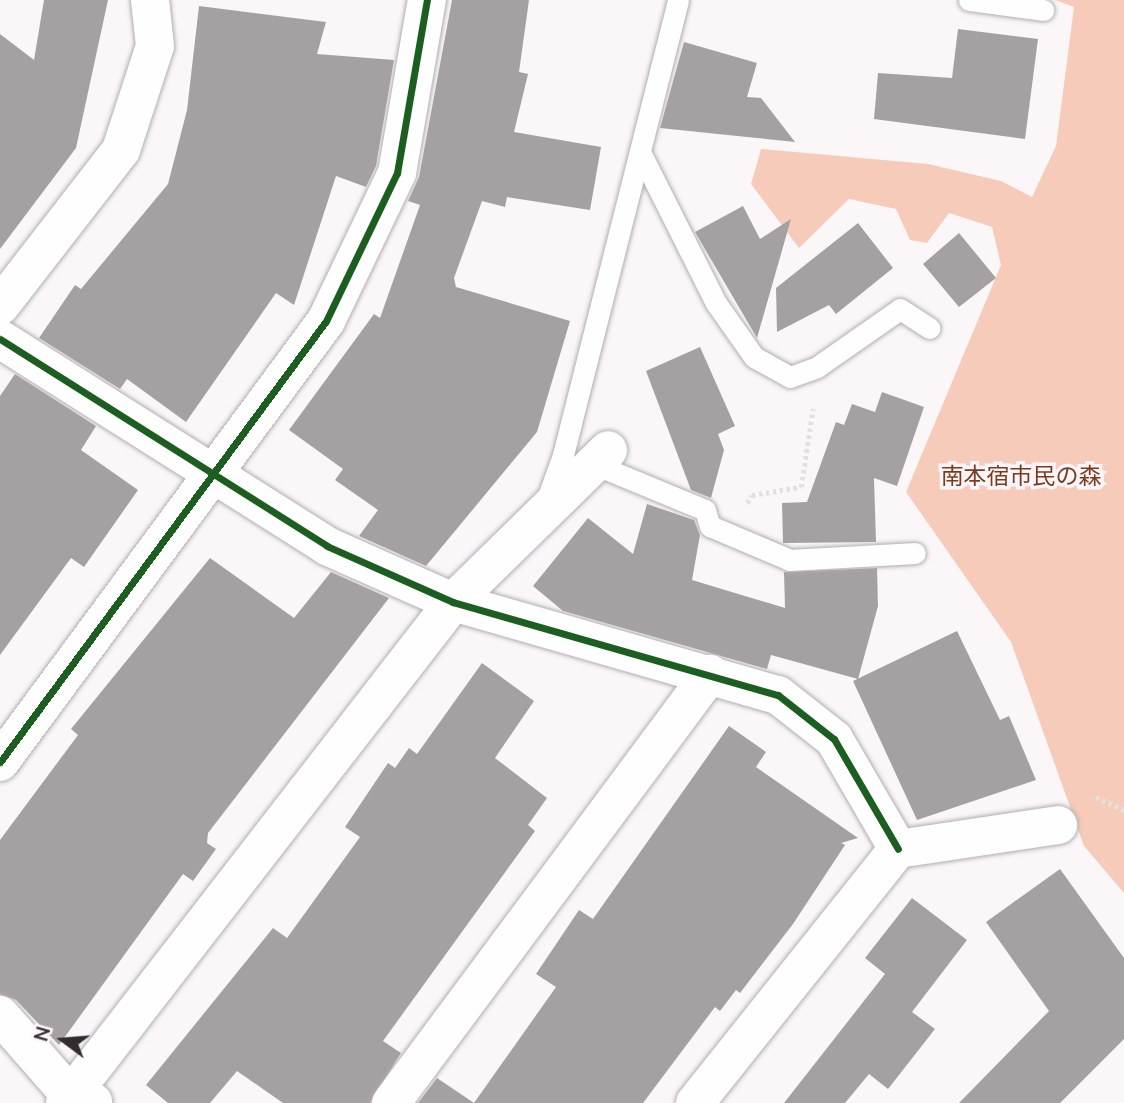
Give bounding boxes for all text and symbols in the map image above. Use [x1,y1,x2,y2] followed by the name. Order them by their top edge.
[941,463,1101,491] park label: 南本宿市民の森
[28,1005,98,1075] north arrow
[28,1024,57,1045] text: N

